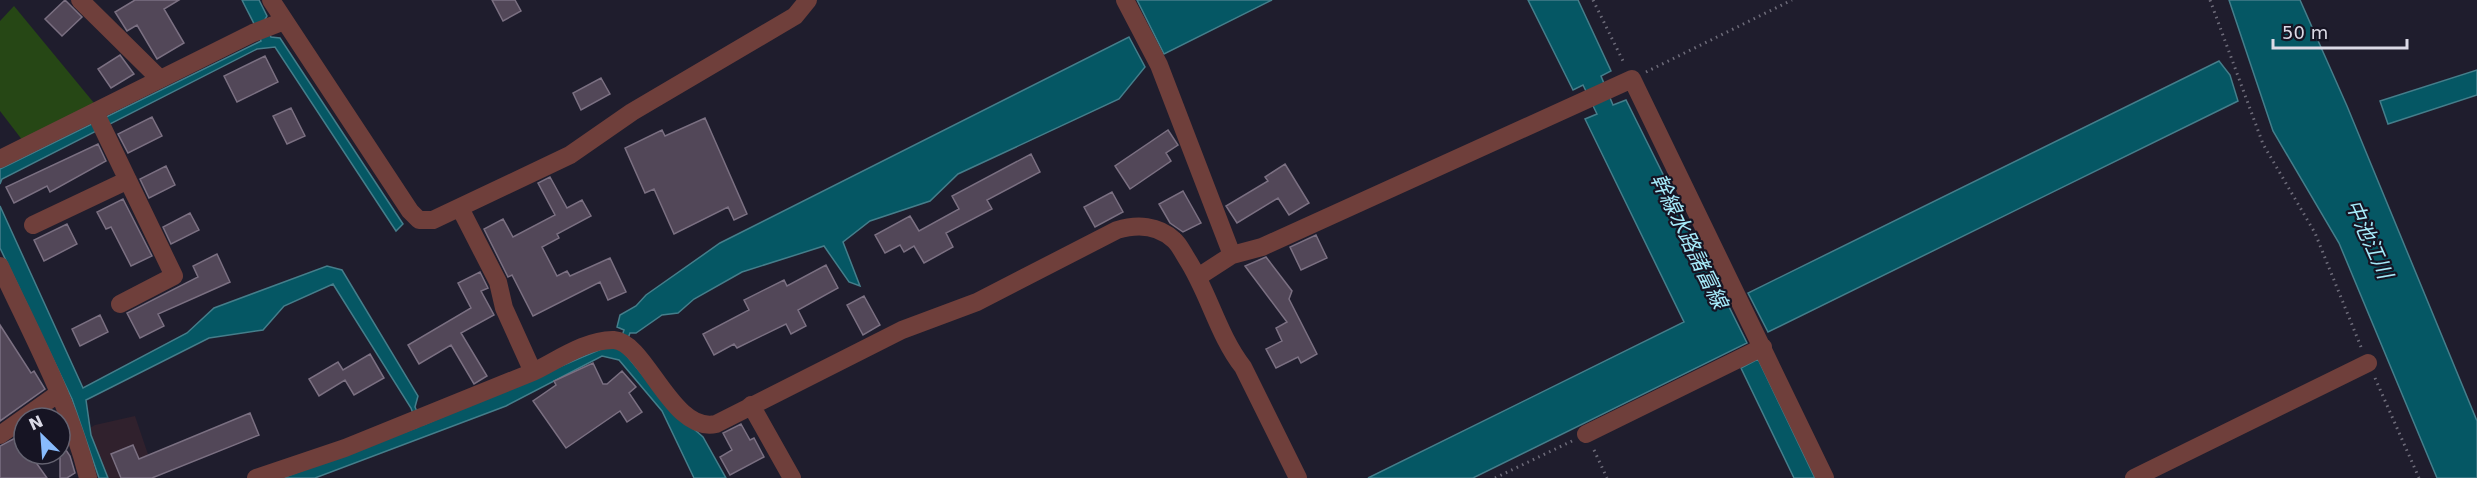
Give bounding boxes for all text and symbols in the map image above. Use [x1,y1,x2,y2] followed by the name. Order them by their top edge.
[2273,12,2406,50] scale bar
[2282,22,2328,43] text: 50 m
[1646,170,1733,315] water label: 幹線水路諸富線
[2341,196,2398,284] water label: 中池江川
[12,406,72,466] north arrow
[26,411,46,434] text: N

